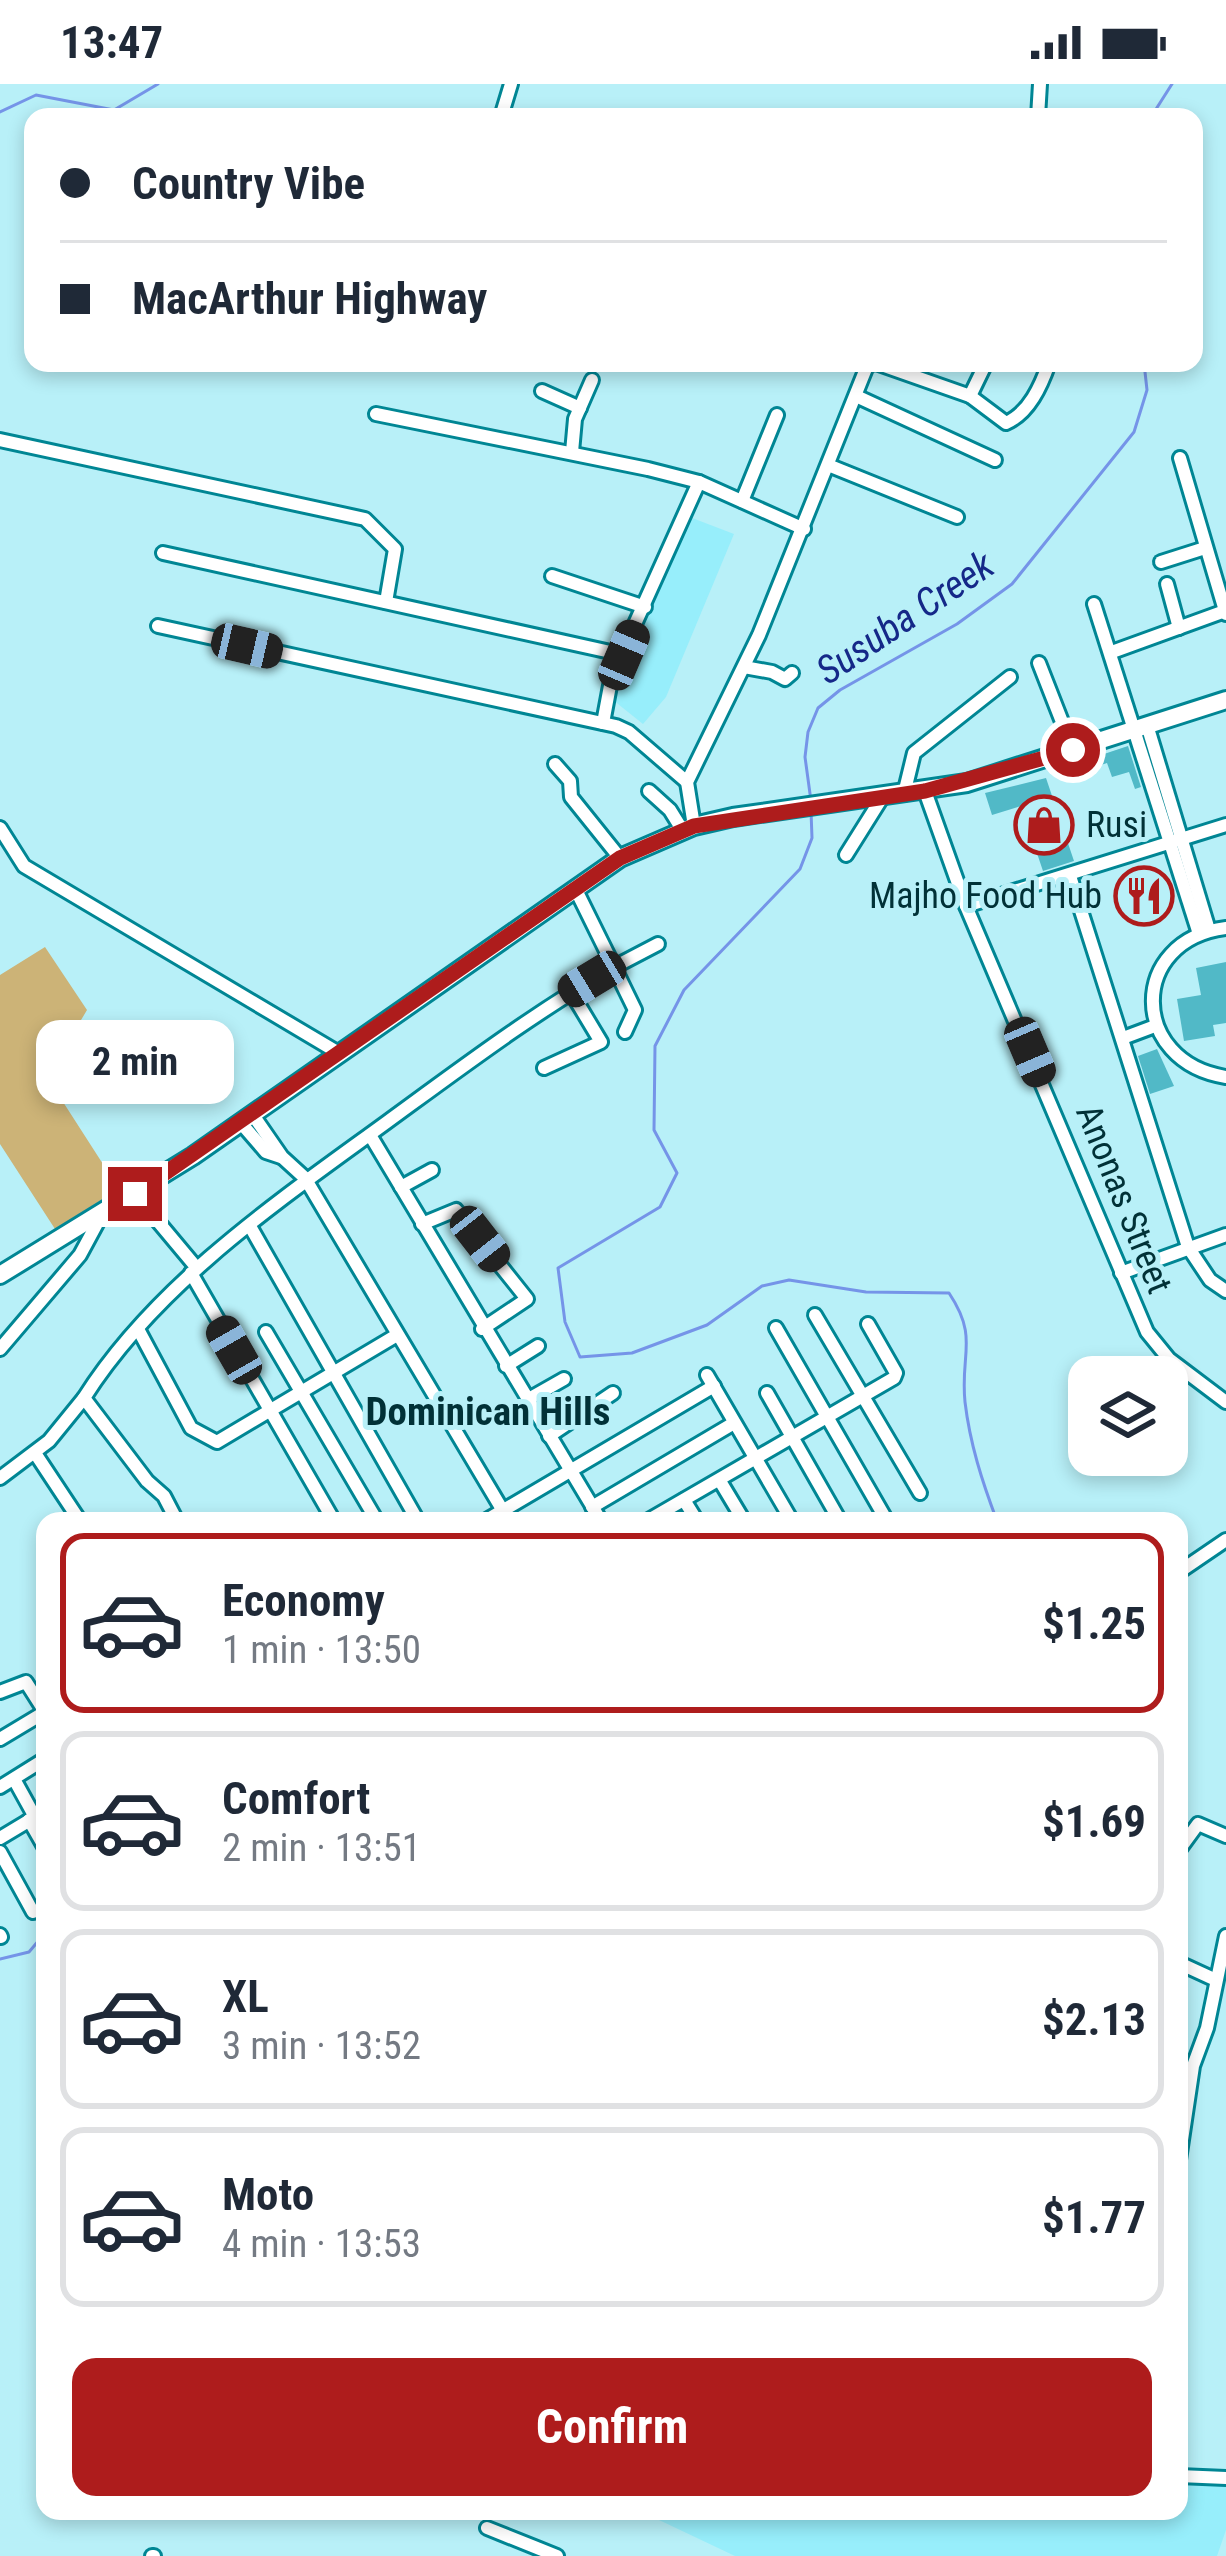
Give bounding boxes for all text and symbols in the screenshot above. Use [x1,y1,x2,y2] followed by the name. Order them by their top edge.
[60,16,163,69] text: 13:47
[132,157,365,210] text: Country Vibe
[132,272,487,325] text: MacArthur Highway
[807,541,1003,694] water label: Susuba Creek
[593,615,655,695] car
[208,620,286,672] car
[1046,723,1100,777] route start
[1013,794,1075,856] shop icon: Rusi
[1086,804,1147,846] place label: Rusi
[1113,865,1175,927] restaurant icon: Majho Food Hub
[869,875,1102,917] place label: Majho Food Hub
[552,945,632,1013] car
[999,1012,1061,1092] car
[36,1020,234,1104] callout: 2 min
[92,1039,178,1085] text: 2 min
[1067,1098,1181,1300] street label: Anonas Street
[108,1167,162,1221] route end
[444,1200,516,1278] car
[200,1310,268,1390] car
[1068,1356,1188,1476] map controls
[1068,1356,1188,1476] button: layers
[366,1389,610,1435] district label: Dominican Hills
[78,1569,186,1677] icon: car
[222,1574,385,1627] text: Economy
[1042,1597,1146,1650] text: $1.25
[222,1627,421,1673] text: 1 min · 13:50
[78,1767,186,1875] icon: car
[222,1772,370,1825] text: Comfort
[1042,1795,1146,1848] text: $1.69
[222,1825,421,1871] text: 2 min · 13:51
[78,1965,186,2073] icon: car
[222,1970,269,2023] text: XL
[1042,1993,1146,2046] text: $2.13
[222,2023,421,2069] text: 3 min · 13:52
[78,2163,186,2271] icon: car
[222,2168,314,2221] text: Moto
[1042,2191,1146,2244] text: $1.77
[222,2221,421,2267] text: 4 min · 13:53
[72,2358,1152,2496] button: Confirm

